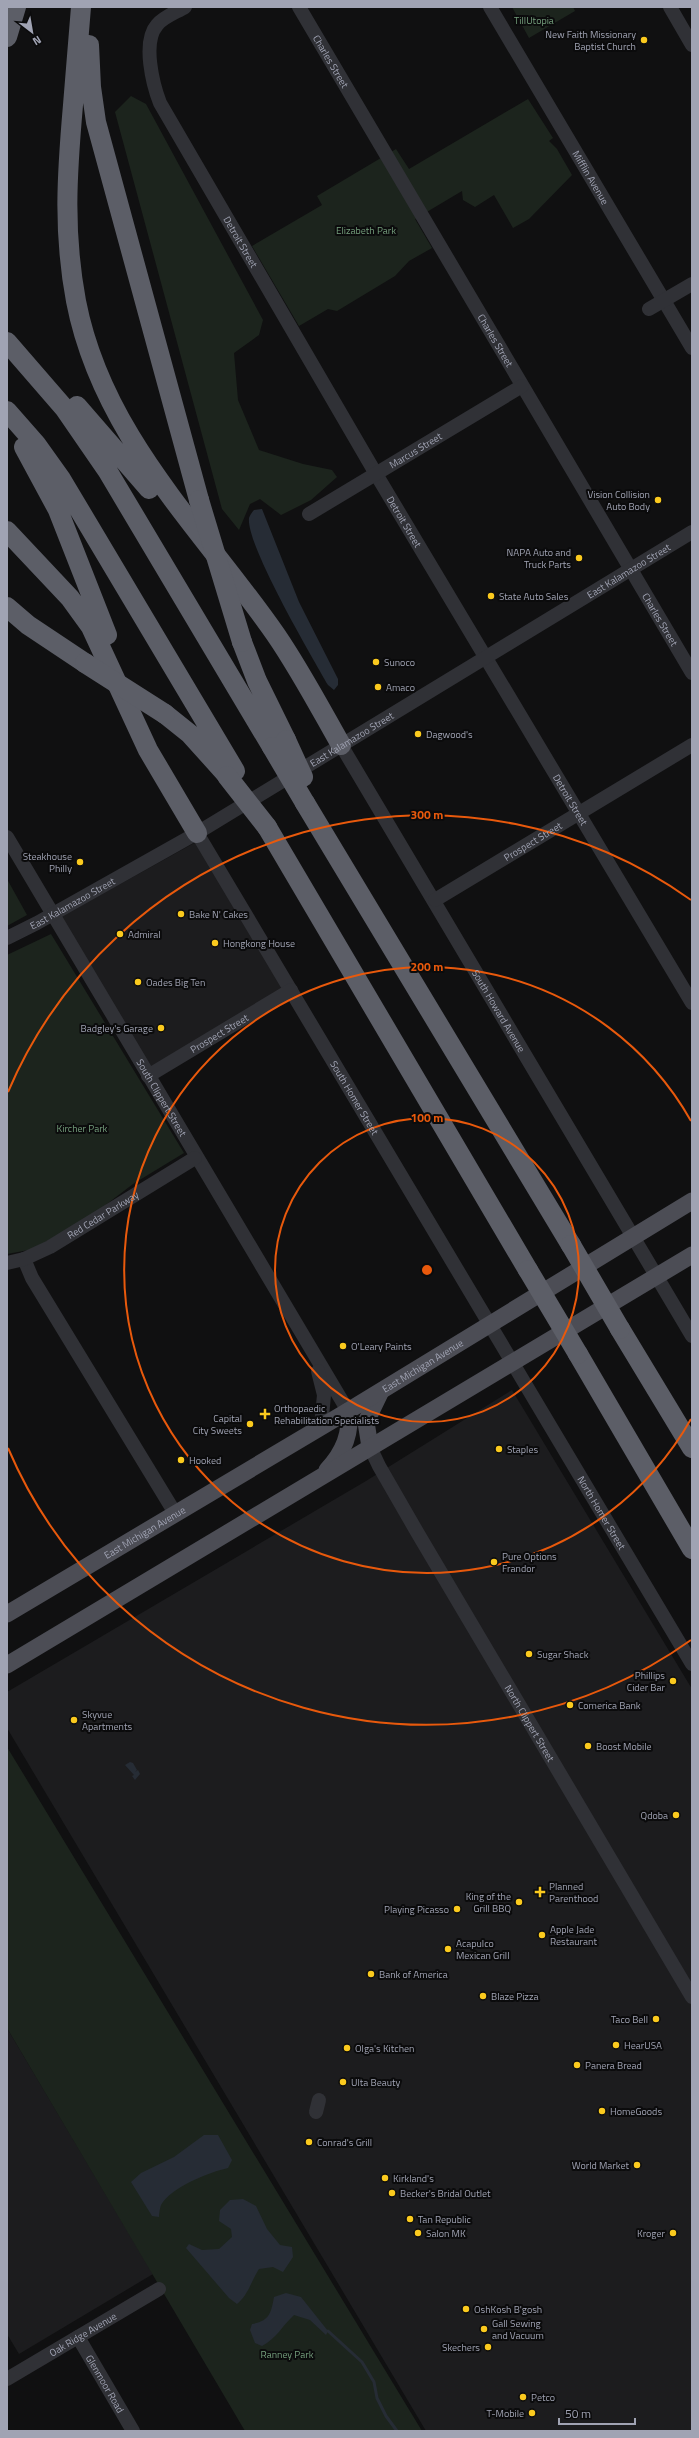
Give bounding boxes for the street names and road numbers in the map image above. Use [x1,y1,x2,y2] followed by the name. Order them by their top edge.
[309,32,352,91] street label: Charles Street
[569,148,612,208] street label: Mifflin Avenue
[219,214,262,271] street label: Detroit Street
[474,311,517,370] street label: Charles Street
[386,429,445,472] street label: Marcus Street
[383,493,425,551] street label: Detroit Street
[584,540,674,602] street label: East Kalamazoo Street
[638,590,682,649] street label: Charles Street
[307,708,397,771] street label: East Kalamazoo Street
[549,771,592,829] street label: Detroit Street
[501,818,565,865] street label: Prospect Street
[27,873,118,933] street label: East Kalamazoo Street
[468,967,529,1055] street label: South Howard Avenue
[187,1010,252,1057] street label: Prospect Street
[132,1056,190,1140] street label: South Clippert Street
[326,1058,382,1138] street label: South Homer Street
[64,1187,142,1243] street label: Red Cedar Parkway
[379,1336,466,1397] street label: East Michigan Avenue
[574,1473,629,1553] street label: North Homer Street
[101,1502,188,1563] street label: East Michigan Avenue
[501,1682,558,1765] street label: North Clippert Street
[46,2309,120,2360] street label: Oak Ridge Avenue
[82,2352,128,2416] street label: Glenmoor Road

